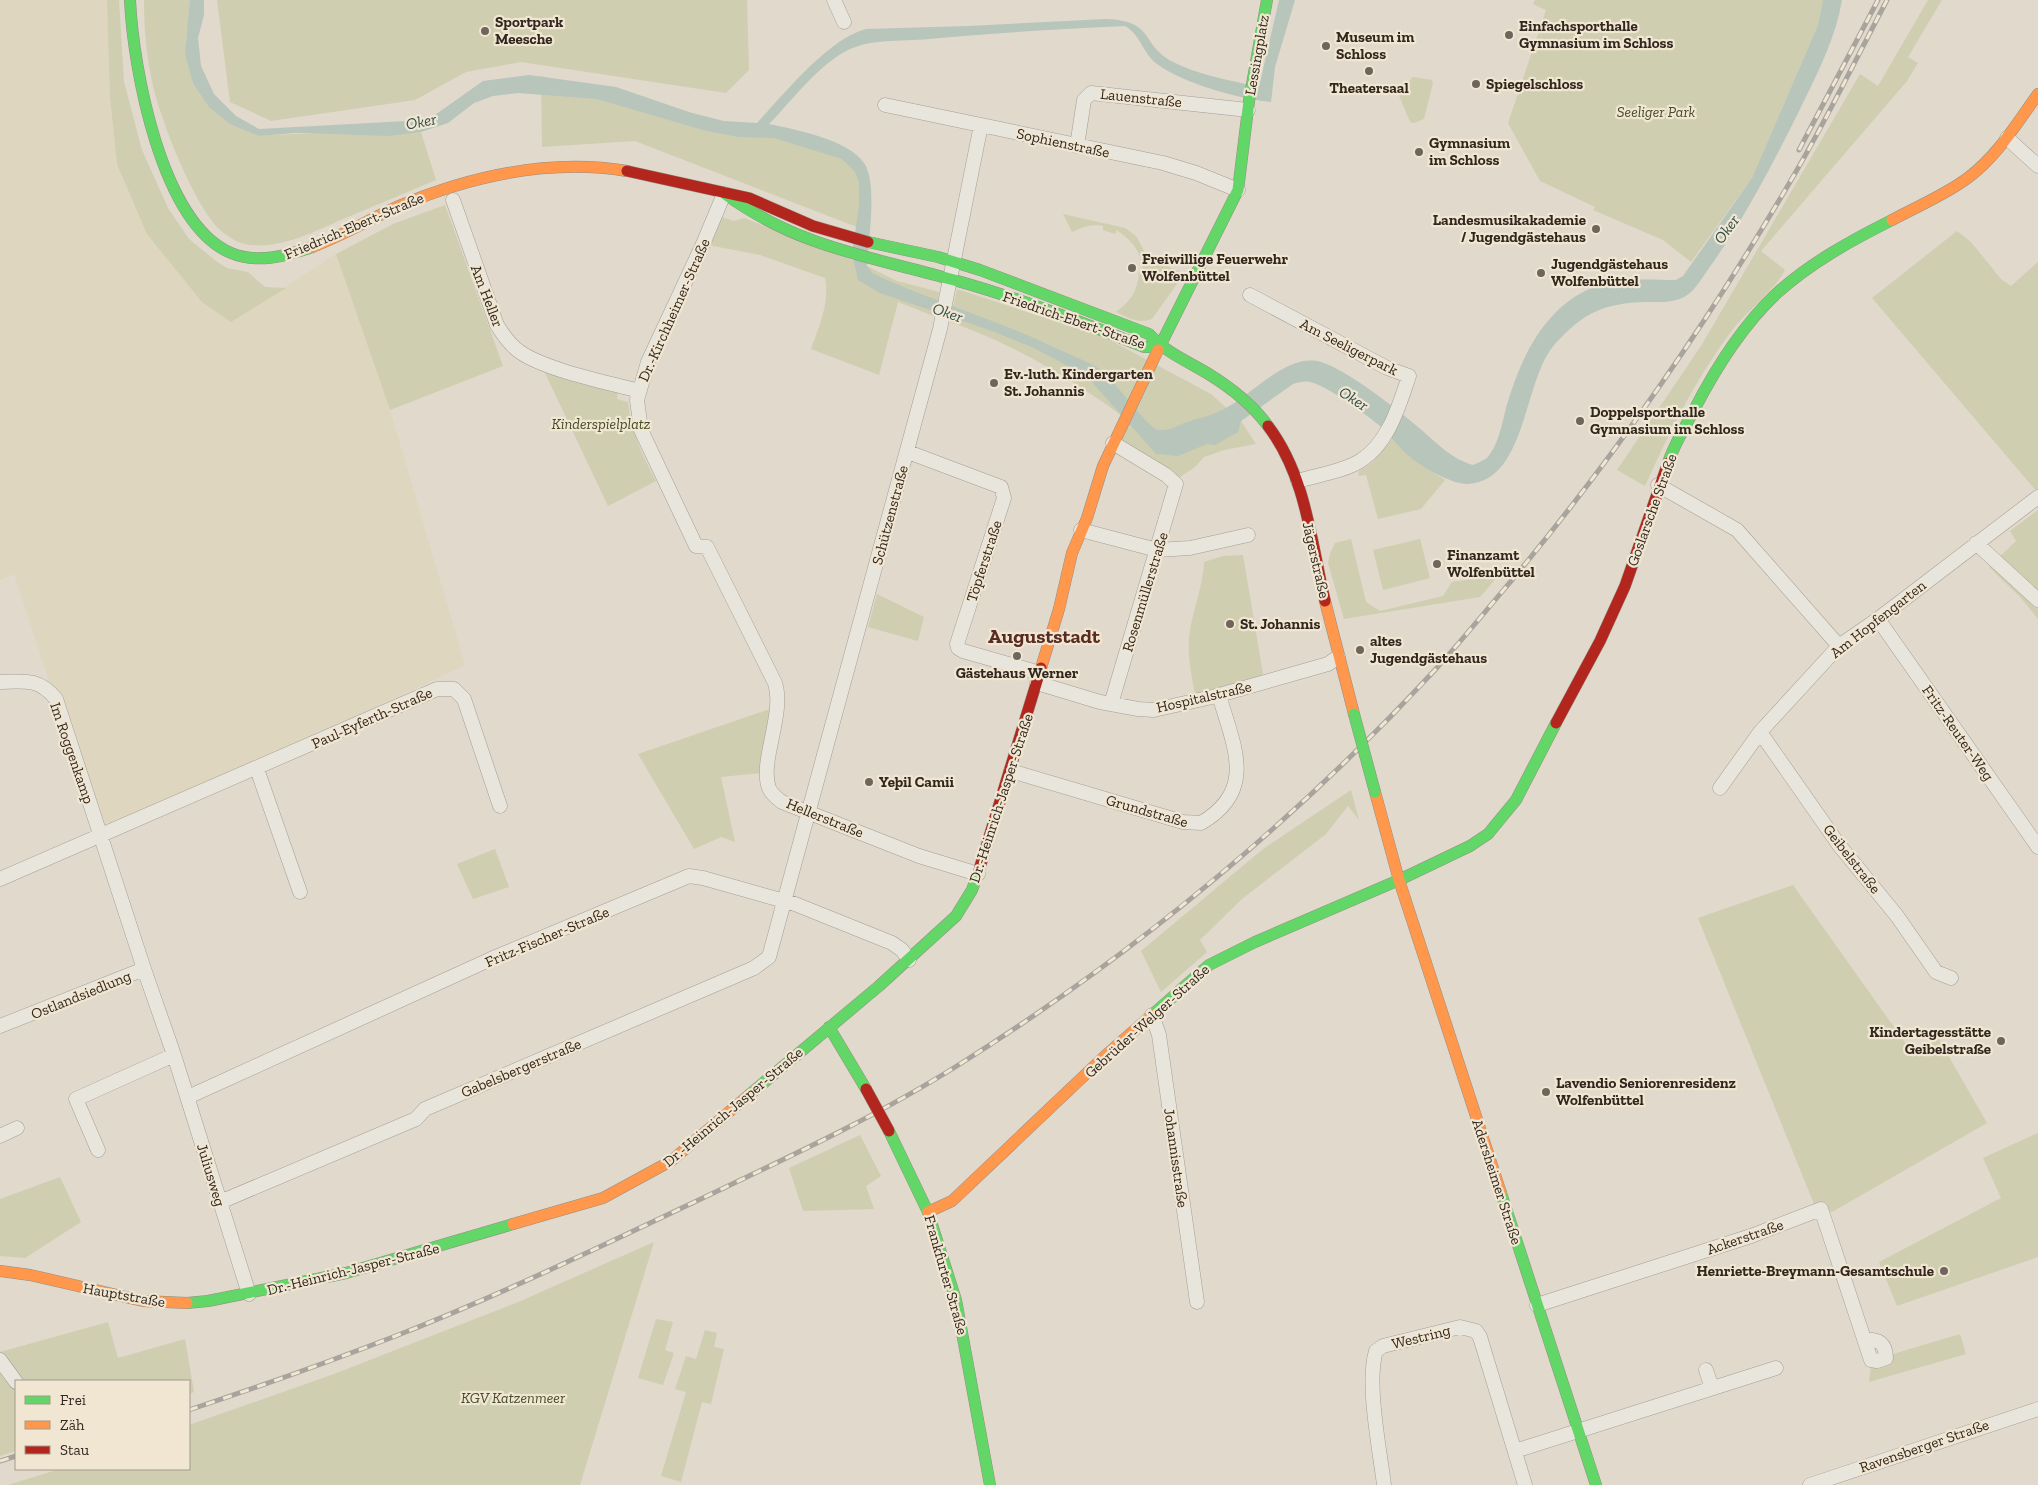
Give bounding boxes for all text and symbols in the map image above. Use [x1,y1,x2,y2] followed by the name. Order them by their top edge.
[495,13,564,48] place label: Sportpark Meesche
[1241,13,1273,97] street label: Lessingplatz
[1519,17,1673,52] place label: Einfachsporthalle Gymnasium im Schloss
[479,25,491,37] marker: Sportpark Meesche
[1336,28,1414,63] place label: Museum im Schloss
[1503,29,1515,41] marker: Einfachsporthalle Gymnasium im Schloss
[1320,40,1332,52] marker: Museum im Schloss
[1363,65,1375,77] marker: Theatersaal
[1486,75,1583,93] place label: Spiegelschloss
[1470,78,1482,90] marker: Spiegelschloss
[1329,79,1409,97] place label: Theatersaal
[1099,85,1183,111] street label: Lauenstraße
[1617,103,1696,121] park label: Seeliger Park
[404,109,438,134] water label: Oker
[1015,124,1111,162] street label: Sophienstraße
[1429,134,1510,169] place label: Gymnasium im Schloss
[1413,146,1425,158] marker: Gymnasium im Schloss
[282,188,426,264] street label: Friedrich-Ebert-Straße
[1433,211,1586,246] place label: Landesmusikakademie / Jugendgästehaus
[1710,211,1743,247] water label: Oker
[1590,223,1602,235] marker: Landesmusikakademie / Jugendgästehaus
[634,236,714,384] street label: Dr.-Kirchheimer-Straße
[1142,250,1288,285] place label: Freiwillige Feuerwehr Wolfenbüttel
[1551,255,1668,290] place label: Jugendgästehaus Wolfenbüttel
[467,262,507,330] street label: Am Heller
[1126,262,1138,274] marker: Freiwillige Feuerwehr Wolfenbüttel
[1535,267,1547,279] marker: Jugendgästehaus Wolfenbüttel
[1000,287,1148,353] street label: Friedrich-Ebert-Straße
[930,298,966,327] water label: Oker
[1297,315,1401,379] street label: Am Seeligerpark
[1004,365,1153,400] place label: Ev.-luth. Kindergarten St. Johannis
[988,377,1000,389] marker: Ev.-luth. Kindergarten St. Johannis
[1336,382,1372,415] water label: Oker
[1590,403,1744,438] place label: Doppelsporthalle Gymnasium im Schloss
[551,415,651,433] park label: Kinderspielplatz
[1574,415,1586,427] marker: Doppelsporthalle Gymnasium im Schloss
[1623,451,1681,569] street label: Goslarsche Straße
[868,463,912,567] street label: Schützenstraße
[962,518,1006,604] street label: Töpferstraße
[1298,520,1334,600] street label: Jägerstraße
[1118,530,1172,654] street label: Rosenmüllerstraße
[1447,546,1535,581] place label: Finanzamt Wolfenbüttel
[1431,558,1443,570] marker: Finanzamt Wolfenbüttel
[1827,576,1930,662] street label: Am Hopfengarten
[1240,615,1321,633] place label: St. Johannis
[1224,618,1236,630] marker: St. Johannis
[988,624,1101,648] district label: Auguststadt
[1370,632,1487,667] place label: altes Jugendgästehaus
[1354,644,1366,656] marker: altes Jugendgästehaus
[1011,650,1023,662] marker: Gästehaus Werner
[956,664,1079,682] place label: Gästehaus Werner
[1155,677,1253,717] street label: Hospitalstraße
[1918,682,1998,784] street label: Fritz-Reuter-Weg
[309,683,435,753] street label: Paul-Eyferth-Straße
[46,700,98,806] street label: Im Roggenkamp
[965,711,1037,885] street label: Dr.-Heinrich-Jasper-Straße
[879,773,955,791] place label: Yeþil Camii
[863,776,875,788] marker: Yeþil Camii
[1104,791,1190,831] street label: Grundstraße
[784,794,866,842] street label: Hellerstraße
[1819,821,1885,897] street label: Geibelstraße
[482,903,612,971] street label: Fritz-Fischer-Straße
[1081,960,1213,1082] street label: Gebrüder-Welger-Straße
[28,967,134,1023] street label: Ostlandsiedlung
[1869,1023,1991,1058] place label: Kindertagesstätte Geibelstraße
[458,1035,584,1101] street label: Gabelsbergerstraße
[1995,1035,2007,1047] marker: Kindertagesstätte Geibelstraße
[659,1043,807,1171] street label: Dr.-Heinrich-Jasper-Straße
[1556,1074,1736,1109] place label: Lavendio Seniorenresidenz Wolfenbüttel
[1540,1086,1552,1098] marker: Lavendio Seniorenresidenz Wolfenbüttel
[1160,1107,1192,1209] street label: Johannisstraße
[1468,1117,1526,1247] street label: Adersheimer Straße
[193,1141,229,1209] street label: Juliusweg
[920,1213,972,1337] street label: Frankfurter Straße
[1704,1215,1786,1259] street label: Ackerstraße
[265,1239,441,1299] street label: Dr.-Heinrich-Jasper-Straße
[1697,1262,1934,1280] place label: Henriette-Breymann-Gesamtschule
[1938,1265,1950,1277] marker: Henriette-Breymann-Gesamtschule
[81,1279,167,1311] street label: Hauptstraße
[1390,1321,1452,1353] street label: Westring
[15,1380,190,1470] legend
[461,1389,566,1407] park label: KGV Katzenmeer
[60,1391,86,1409] text: Frei
[1857,1415,1991,1477] street label: Ravensberger Straße
[60,1416,85,1434] text: Zäh
[60,1441,90,1459] text: Stau

